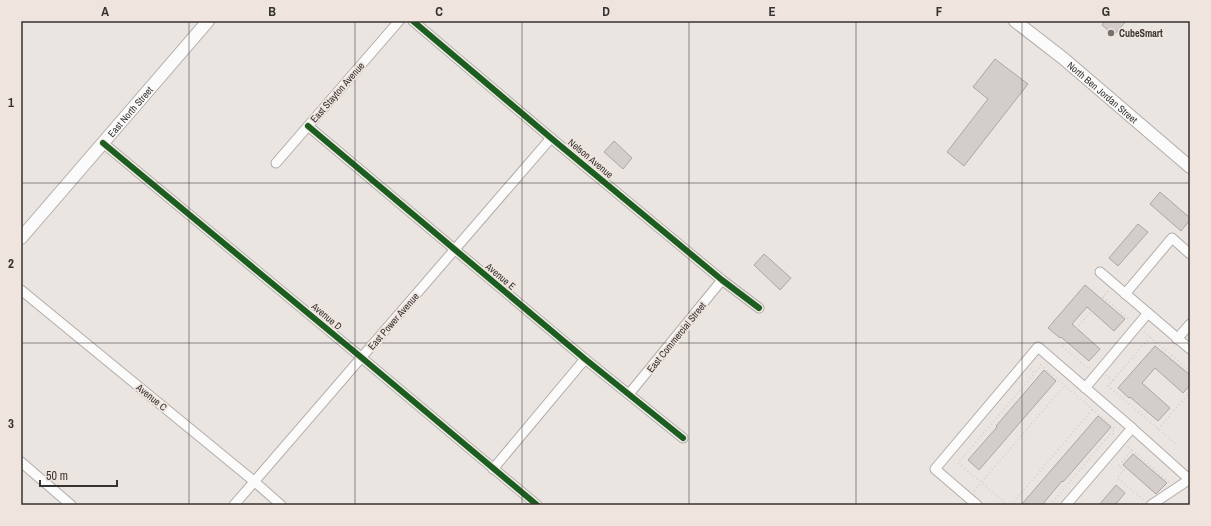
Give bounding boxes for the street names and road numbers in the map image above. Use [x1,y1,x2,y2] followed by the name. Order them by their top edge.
[308,59,368,125] street label: East Stayton Avenue
[1065,59,1141,127] street label: North Ben Jordan Street
[105,83,156,140] street label: East North Street
[565,136,616,181] street label: Nelson Avenue
[482,259,518,293] street label: Avenue E
[365,290,422,353] street label: East Power Avenue
[308,299,345,333] street label: Avenue D
[644,299,709,375] street label: East Commercial Street
[133,380,170,414] street label: Avenue C

